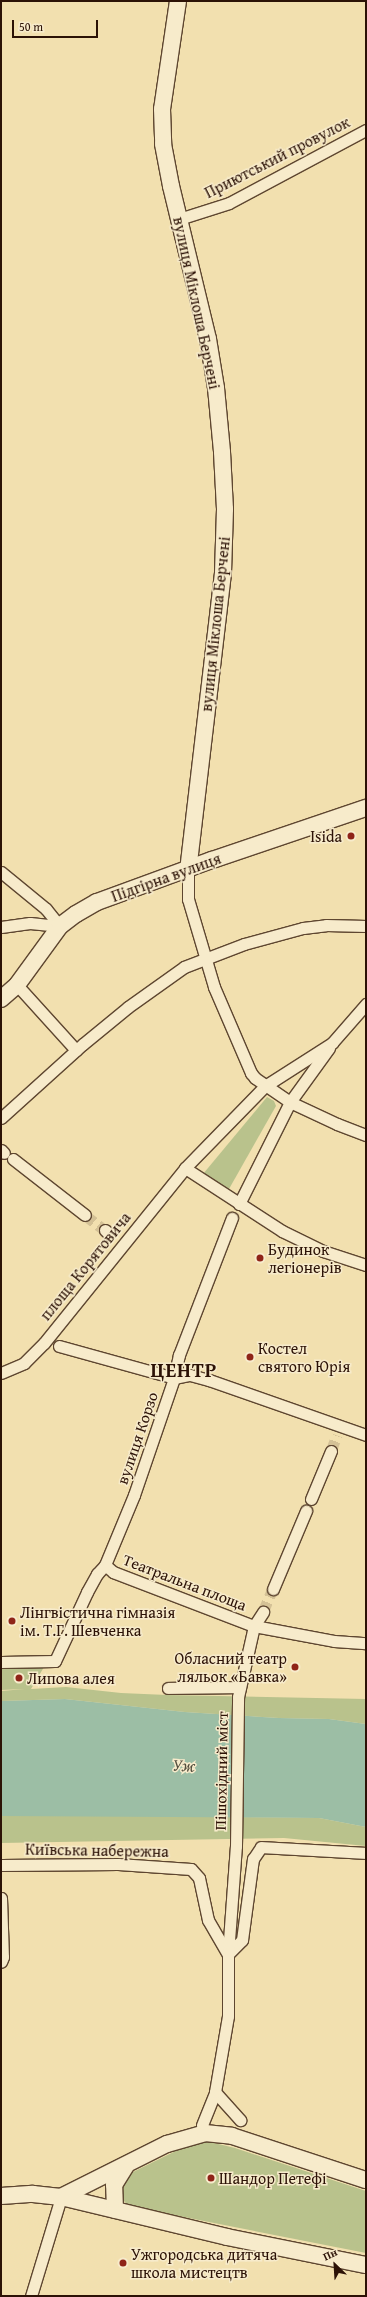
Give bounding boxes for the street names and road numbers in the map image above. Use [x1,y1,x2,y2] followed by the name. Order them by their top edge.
[201,112,353,202] street label: Приютський провулок
[169,215,225,391] street label: вулиця Міклоша Берчені
[196,536,234,712] street label: вулиця Міклоша Берчені
[109,848,223,906] street label: Підгірна вулиця
[36,1208,134,1324] street label: площа Корятовича
[112,1389,162,1487] street label: вулиця Корзо
[121,1550,249,1614] street label: Театральна площа
[210,1711,232,1831] street label: Пішохідний міст
[25,1839,169,1861] street label: Київська набережна

